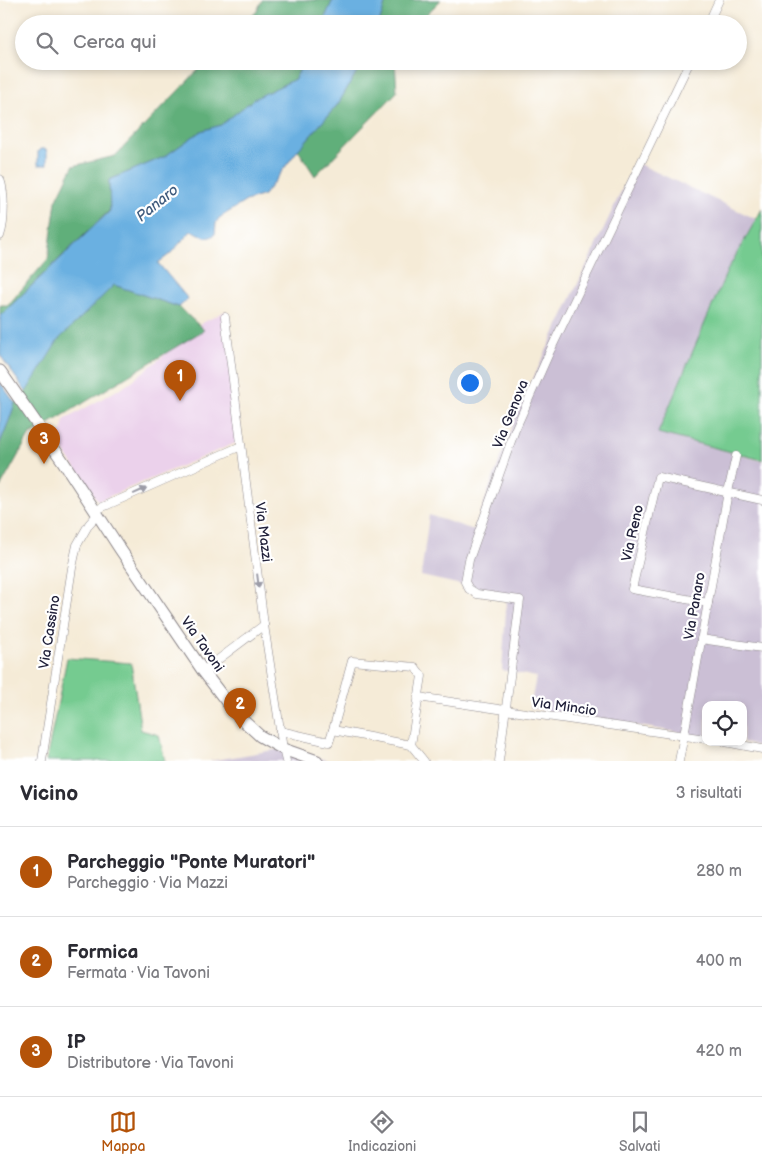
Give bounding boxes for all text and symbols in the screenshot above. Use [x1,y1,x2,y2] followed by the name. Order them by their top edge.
[15,15,747,70] search box
[33,29,61,57] icon: search
[73,31,156,54] text: Cerca qui
[132,181,182,226] water label: Panaro
[164,360,196,401] pin: 1
[457,370,483,396] your location
[489,377,532,451] street label: Via Genova
[28,423,60,464] pin: 3
[133,486,147,494] one-way arrow
[251,501,276,563] street label: Via Mazzi
[618,503,647,563] street label: Via Reno
[680,571,709,641] street label: Via Panaro
[254,574,262,590] one-way arrow
[35,594,64,670] street label: Via Cassino
[177,613,228,675] street label: Via Tavoni
[224,688,256,729] pin: 2
[530,694,598,719] street label: Via Mincio
[702,701,747,746] map controls
[702,701,747,746] button: locate
[20,781,78,806] text: Vicino
[676,784,742,803] text: 3 risultati
[67,851,315,874] text: Parcheggio "Ponte Muratori"
[33,862,39,881] text: 1
[696,862,742,881] text: 280 m
[67,874,228,893] text: Parcheggio · Via Mazzi
[67,941,139,964] text: Formica
[31,952,41,971] text: 2
[696,952,742,971] text: 400 m
[67,964,210,983] text: Fermata · Via Tavoni
[67,1031,85,1054] text: IP
[31,1042,41,1061] text: 3
[696,1042,742,1061] text: 420 m
[67,1054,234,1073] text: Distributore · Via Tavoni
[101,1108,146,1155] tab: Mappa
[348,1108,416,1155] tab: Indicazioni
[619,1108,661,1155] tab: Salvati

